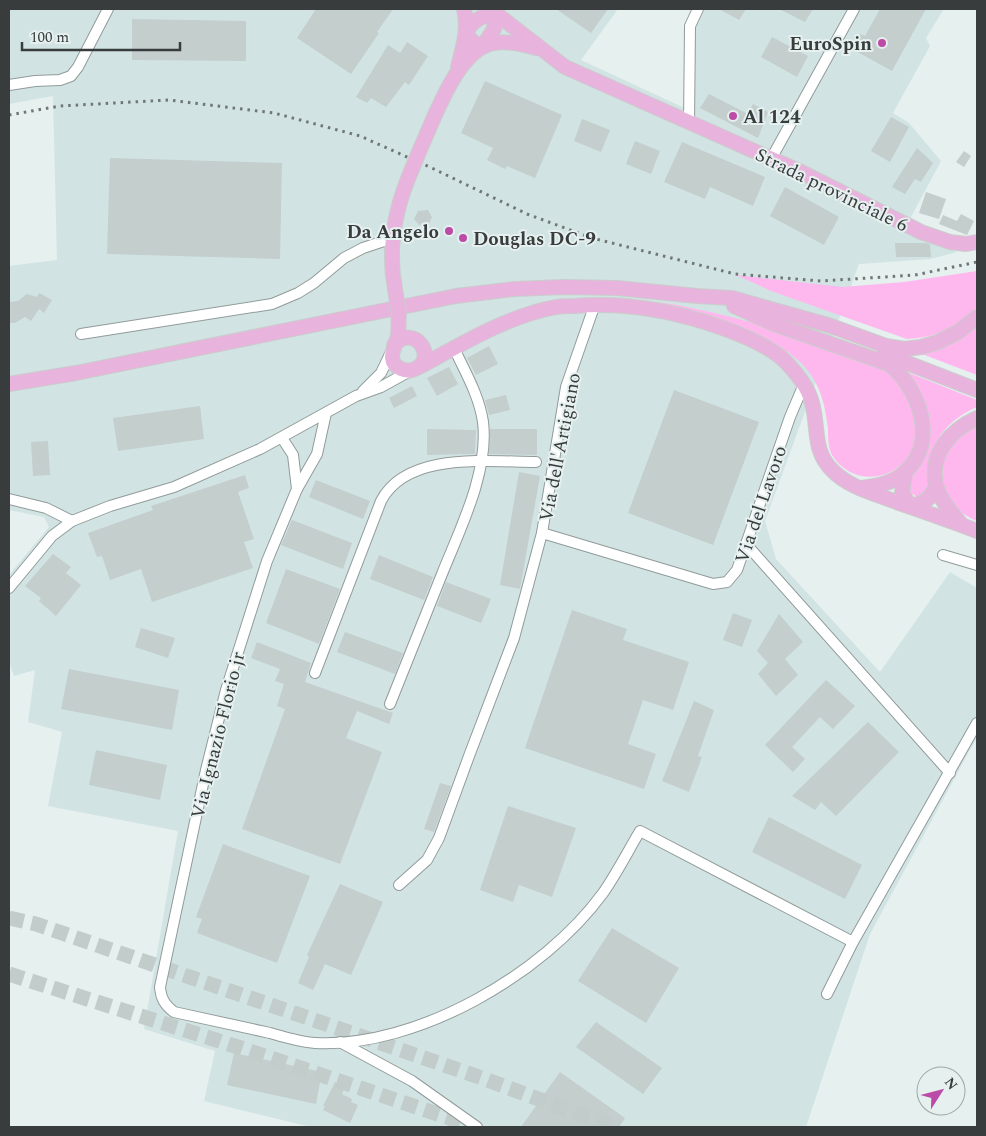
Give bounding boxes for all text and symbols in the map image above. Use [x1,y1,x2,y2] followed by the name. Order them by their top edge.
[22,20,180,52] scale bar
[30,26,69,49] text: 100 m
[789,30,872,59] place label: EuroSpin
[876,37,888,49] marker: EuroSpin
[743,103,801,132] place label: Al 124
[727,110,739,122] marker: Al 124
[750,141,913,240] street label: Strada provinciale 6
[347,218,439,247] place label: Da Angelo
[443,225,455,237] marker: Da Angelo
[473,225,596,254] place label: Douglas DC-9
[457,232,469,244] marker: Douglas DC-9
[532,370,589,524] street label: Via dell'Artigiano
[728,442,795,567] street label: Via del Lavoro
[184,648,253,822] street label: Via Ignazio Florio jr
[916,1066,966,1116] north arrow
[939,1073,963,1094] text: N

